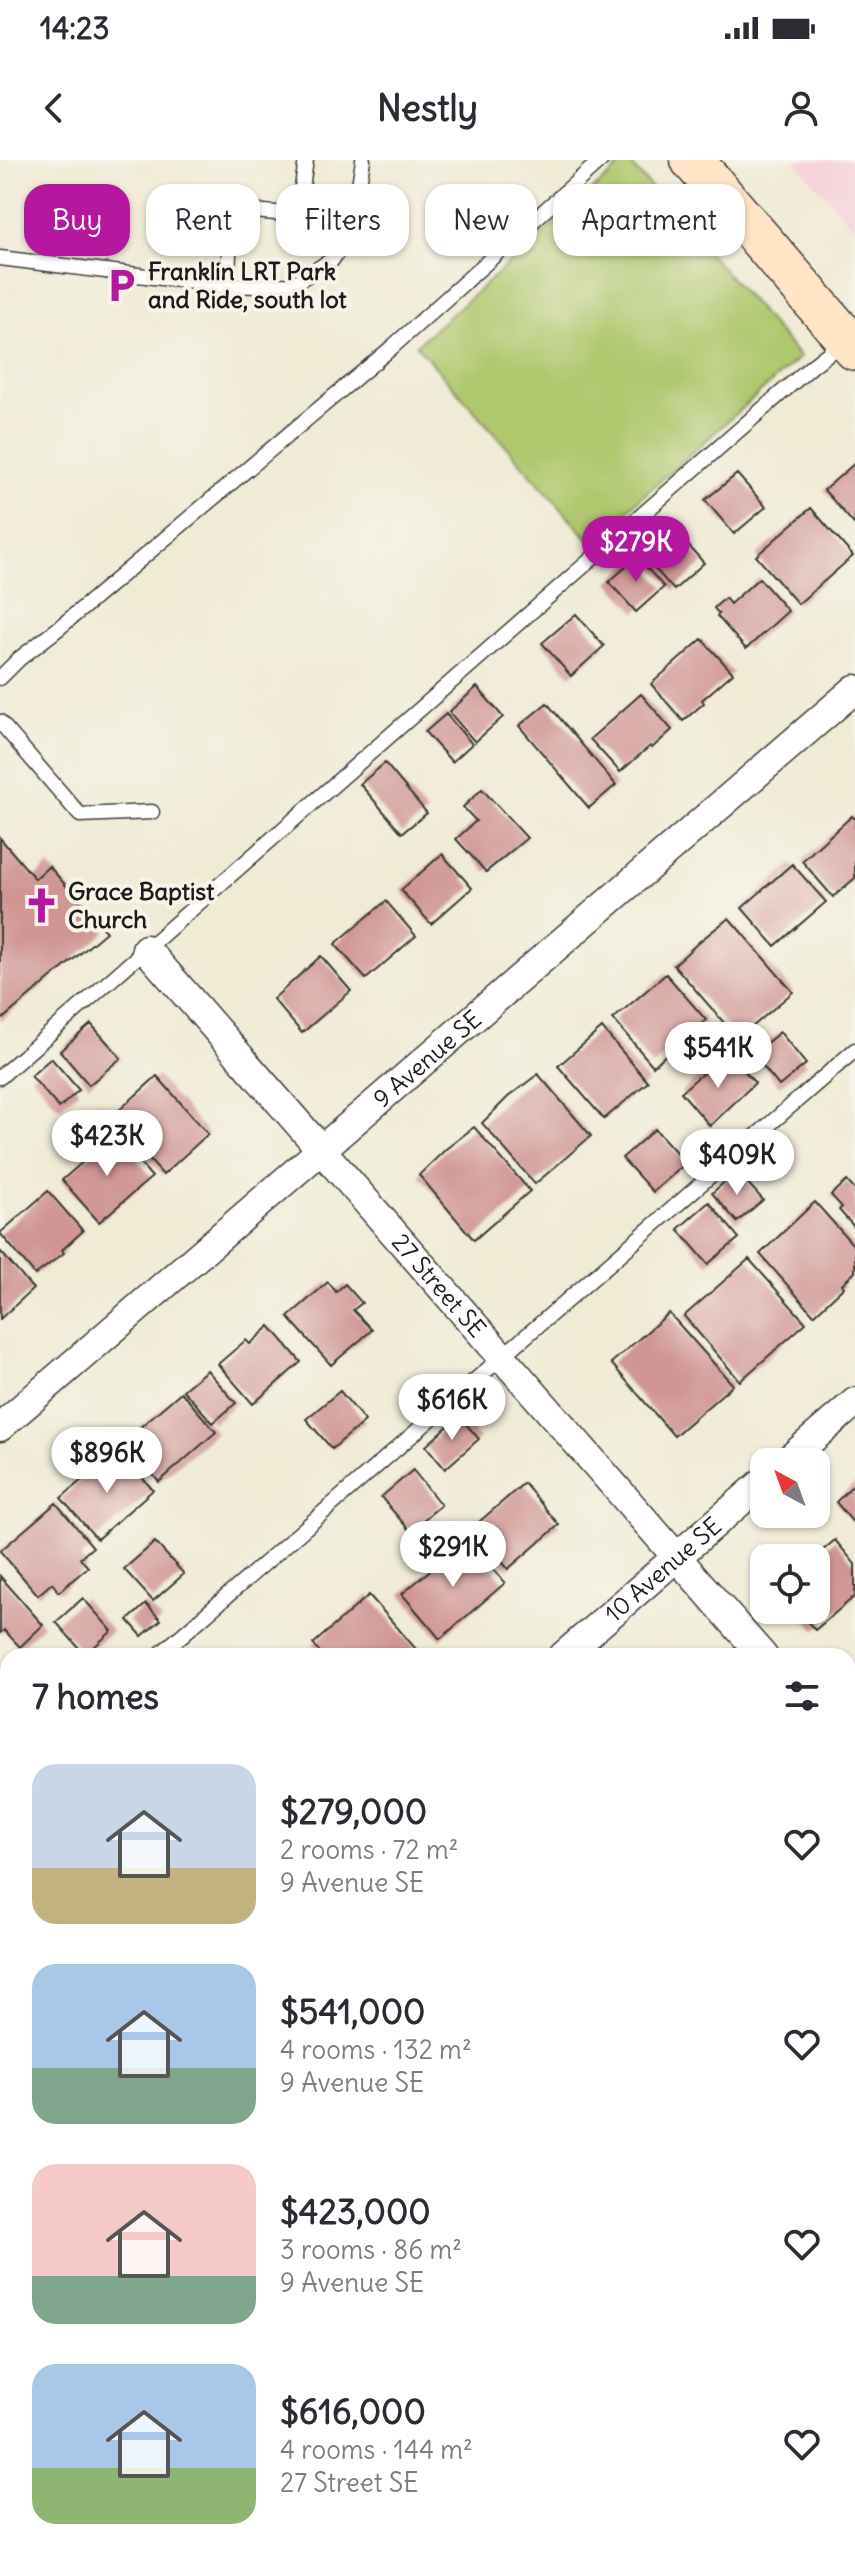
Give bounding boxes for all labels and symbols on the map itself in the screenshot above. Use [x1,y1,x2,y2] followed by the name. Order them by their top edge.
[148,256,348,314] place label: Franklin LRT Park and Ride, south lot
[103,266,141,304] parking icon: Franklin LRT Park and Ride, south lot
[580,516,692,584] pin: $279K
[68,876,215,934] place label: Grace Baptist Church
[23,886,61,924] church icon: Grace Baptist Church
[367,1004,487,1113] street label: 9 Avenue SE
[662,1022,774,1090] pin: $541K
[51,1110,163,1178] pin: $423K
[681,1129,793,1197] pin: $409K
[386,1227,493,1343] street label: 27 Street SE
[396,1374,508,1442] pin: $616K
[51,1427,163,1495] pin: $896K
[750,1448,830,1528] north arrow
[598,1510,727,1628] street label: 10 Avenue SE
[397,1521,509,1589] pin: $291K

